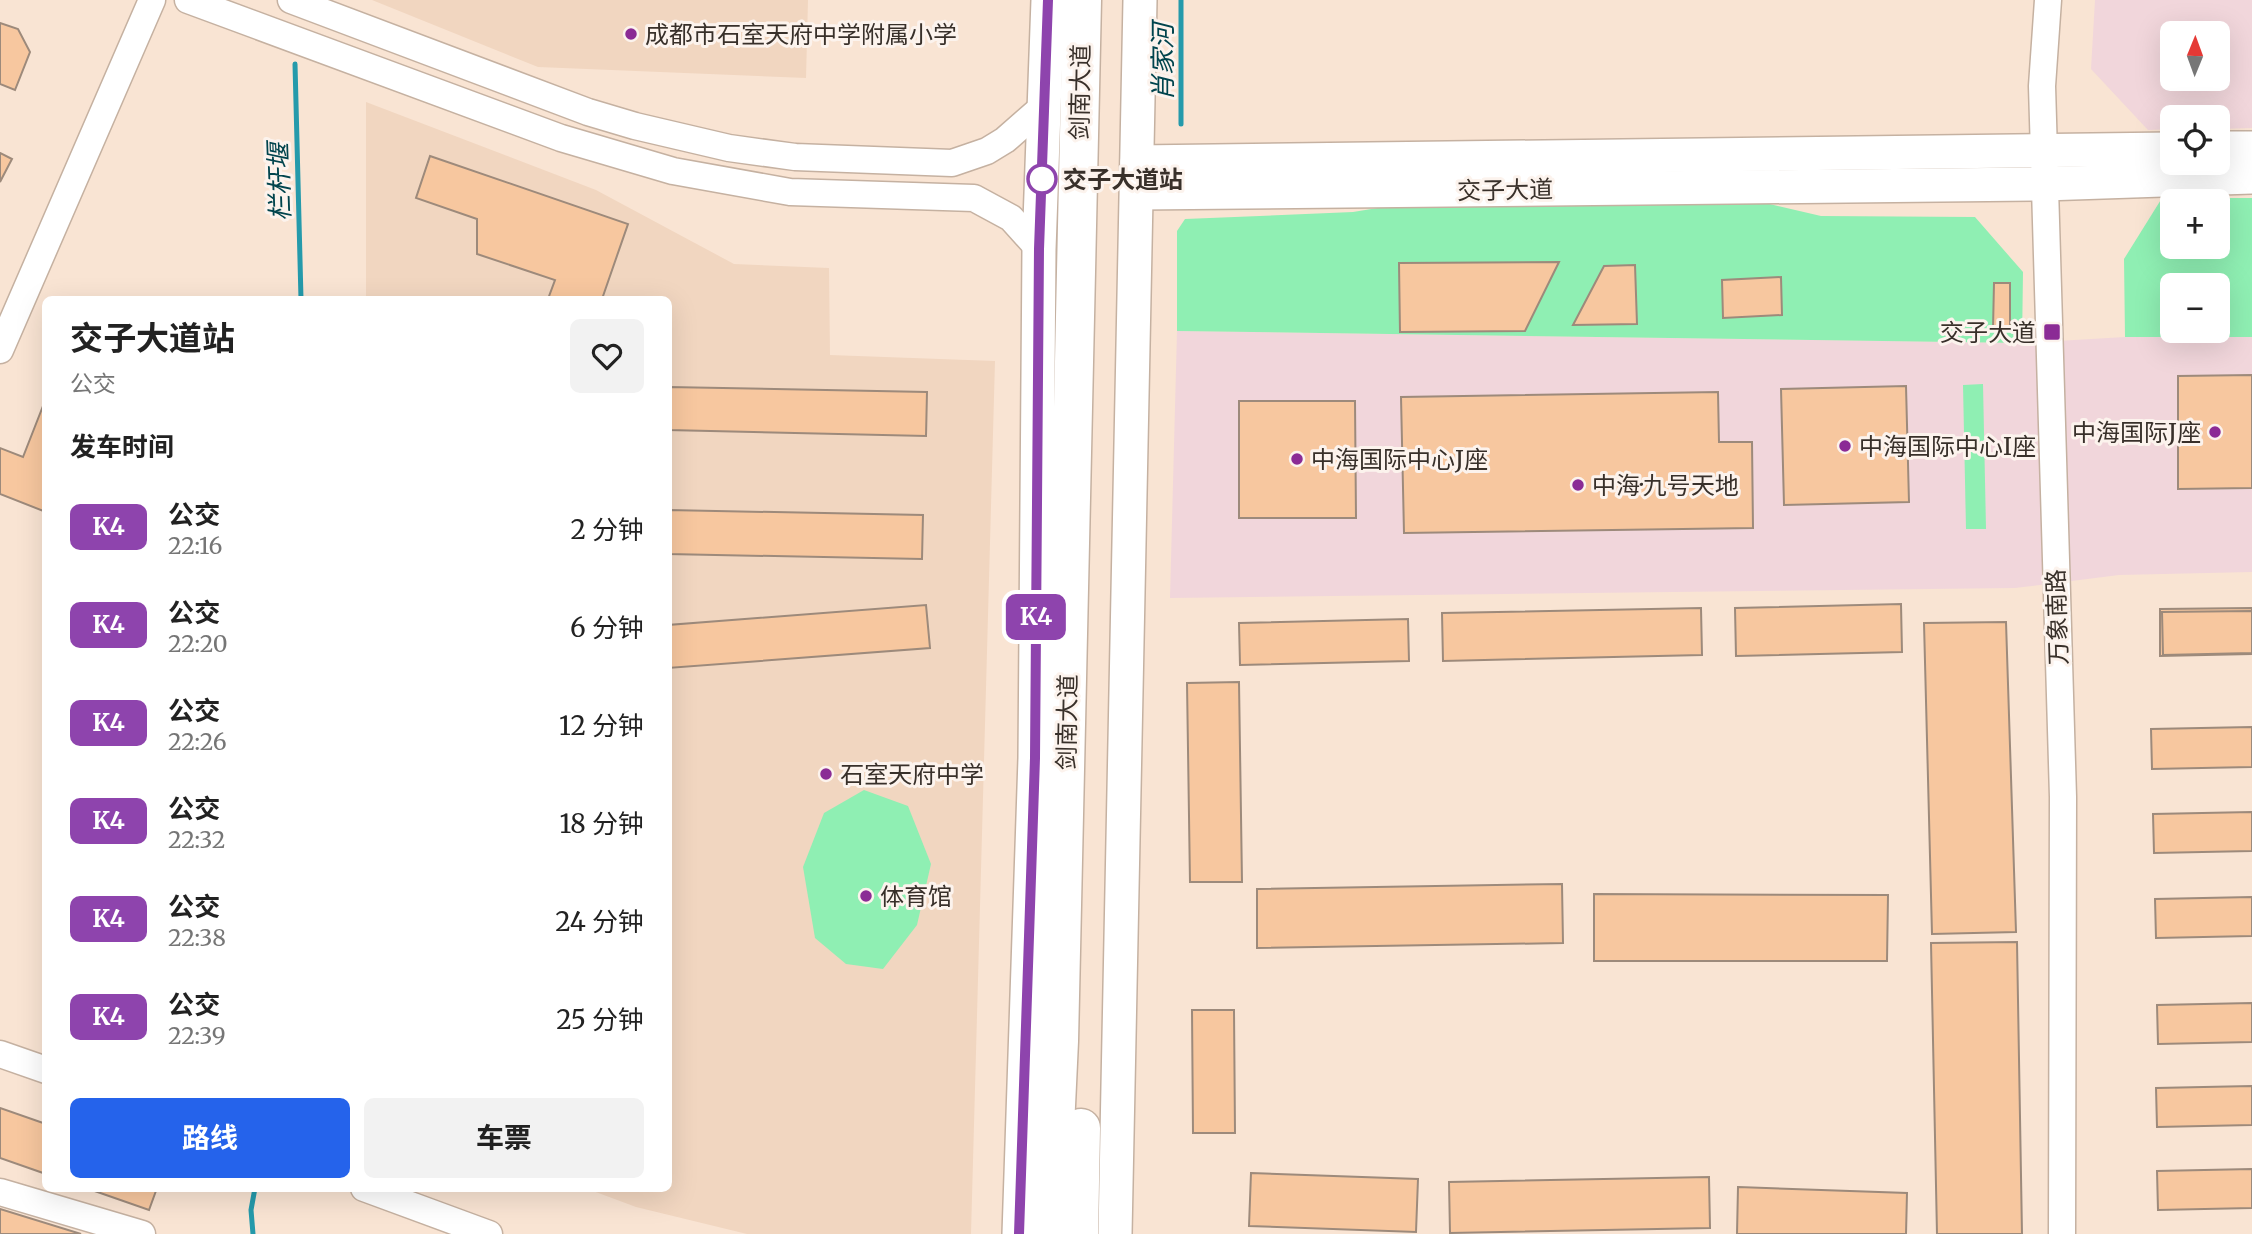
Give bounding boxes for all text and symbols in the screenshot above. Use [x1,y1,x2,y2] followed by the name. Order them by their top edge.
[1146,18,1179,101] water label: 肖家河
[645,19,957,50] place label: 成都市石室天府中学附属小学
[2160,21,2230,91] north arrow
[2160,21,2230,343] map controls
[623,26,639,42] marker: 成都市石室天府中学附属小学
[1064,44,1096,140] street label: 剑南大道
[2160,105,2230,175] button: locate
[261,138,297,222] water label: 栏杆堰
[1027,164,1057,194] marker: 交子大道站
[1063,164,1183,195] place label: 交子大道站
[1457,174,1553,206] street label: 交子大道
[2160,189,2230,259] button: +
[2160,273,2230,343] button: −
[1940,317,2036,348] place label: 交子大道
[70,318,235,359] text: 交子大道站
[570,319,644,393] button: heart
[2042,322,2062,342] marker: 交子大道
[70,369,116,398] text: 公交
[2072,417,2201,448] place label: 中海国际J座
[2207,424,2223,440] marker: 中海国际J座
[70,430,174,463] text: 发车时间
[1859,431,2036,462] place label: 中海国际中心I座
[1837,438,1853,454] marker: 中海国际中心I座
[1311,444,1488,475] place label: 中海国际中心J座
[1289,451,1305,467] marker: 中海国际中心J座
[1592,470,1739,501] place label: 中海·九号天地
[1570,477,1586,493] marker: 中海·九号天地
[168,498,220,531] text: 公交
[92,511,125,542] text: K4
[570,513,644,546] text: 2 分钟
[168,531,223,560] text: 22:16
[2040,568,2074,666] street label: 万象南路
[1004,594,1068,640] line badge: K4
[168,596,220,629] text: 公交
[1020,601,1052,632] text: K4
[92,609,125,640] text: K4
[570,611,644,644] text: 6 分钟
[168,629,228,658] text: 22:20
[1051,674,1083,770] street label: 剑南大道
[168,694,220,727] text: 公交
[92,707,125,738] text: K4
[559,709,644,742] text: 12 分钟
[168,727,227,756] text: 22:26
[840,759,984,790] place label: 石室天府中学
[818,766,834,782] marker: 石室天府中学
[168,792,220,825] text: 公交
[92,805,125,836] text: K4
[559,807,644,840] text: 18 分钟
[168,825,225,854] text: 22:32
[880,881,952,912] place label: 体育馆
[858,888,874,904] marker: 体育馆
[168,890,220,923] text: 公交
[92,903,125,934] text: K4
[555,905,644,938] text: 24 分钟
[168,923,226,952] text: 22:38
[168,988,220,1021] text: 公交
[92,1001,125,1032] text: K4
[556,1003,644,1036] text: 25 分钟
[168,1021,226,1050] text: 22:39
[70,1098,350,1178] button: 路线
[364,1098,644,1178] button: 车票

